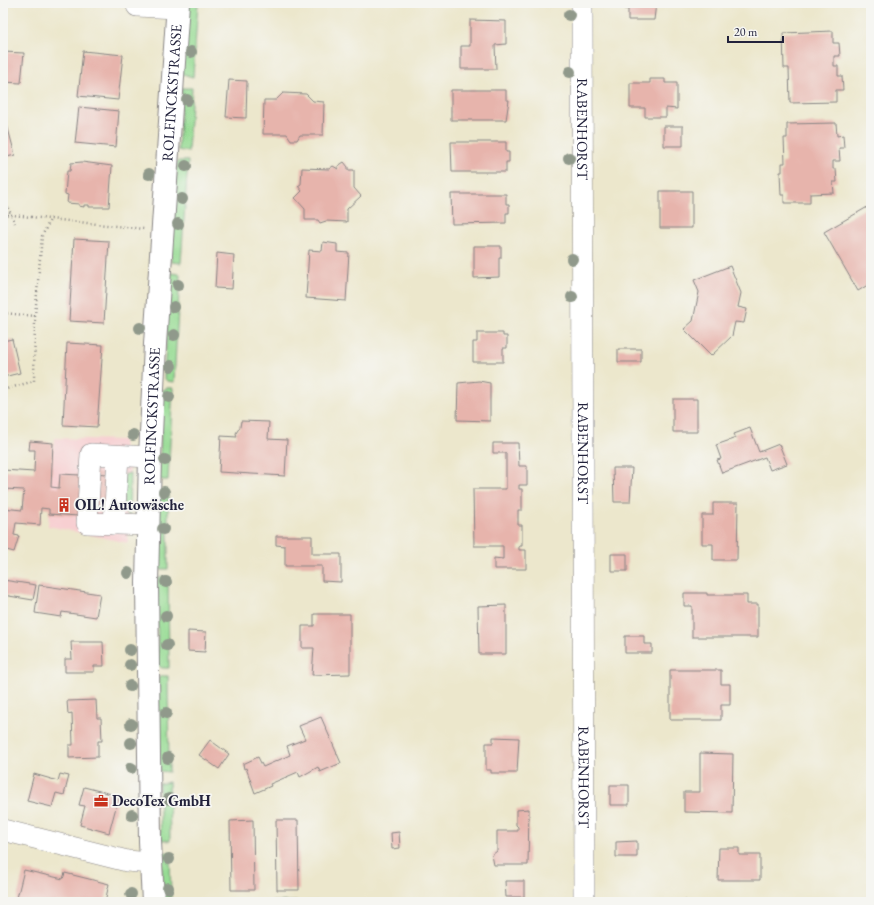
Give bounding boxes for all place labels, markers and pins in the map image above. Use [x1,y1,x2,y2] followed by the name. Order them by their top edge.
[75,495,184,514] place label: OIL! Autowäsche
[56,497,72,513] building icon: OIL! Autowäsche
[112,791,211,810] place label: DecoTex GmbH
[93,793,109,809] office icon: DecoTex GmbH

